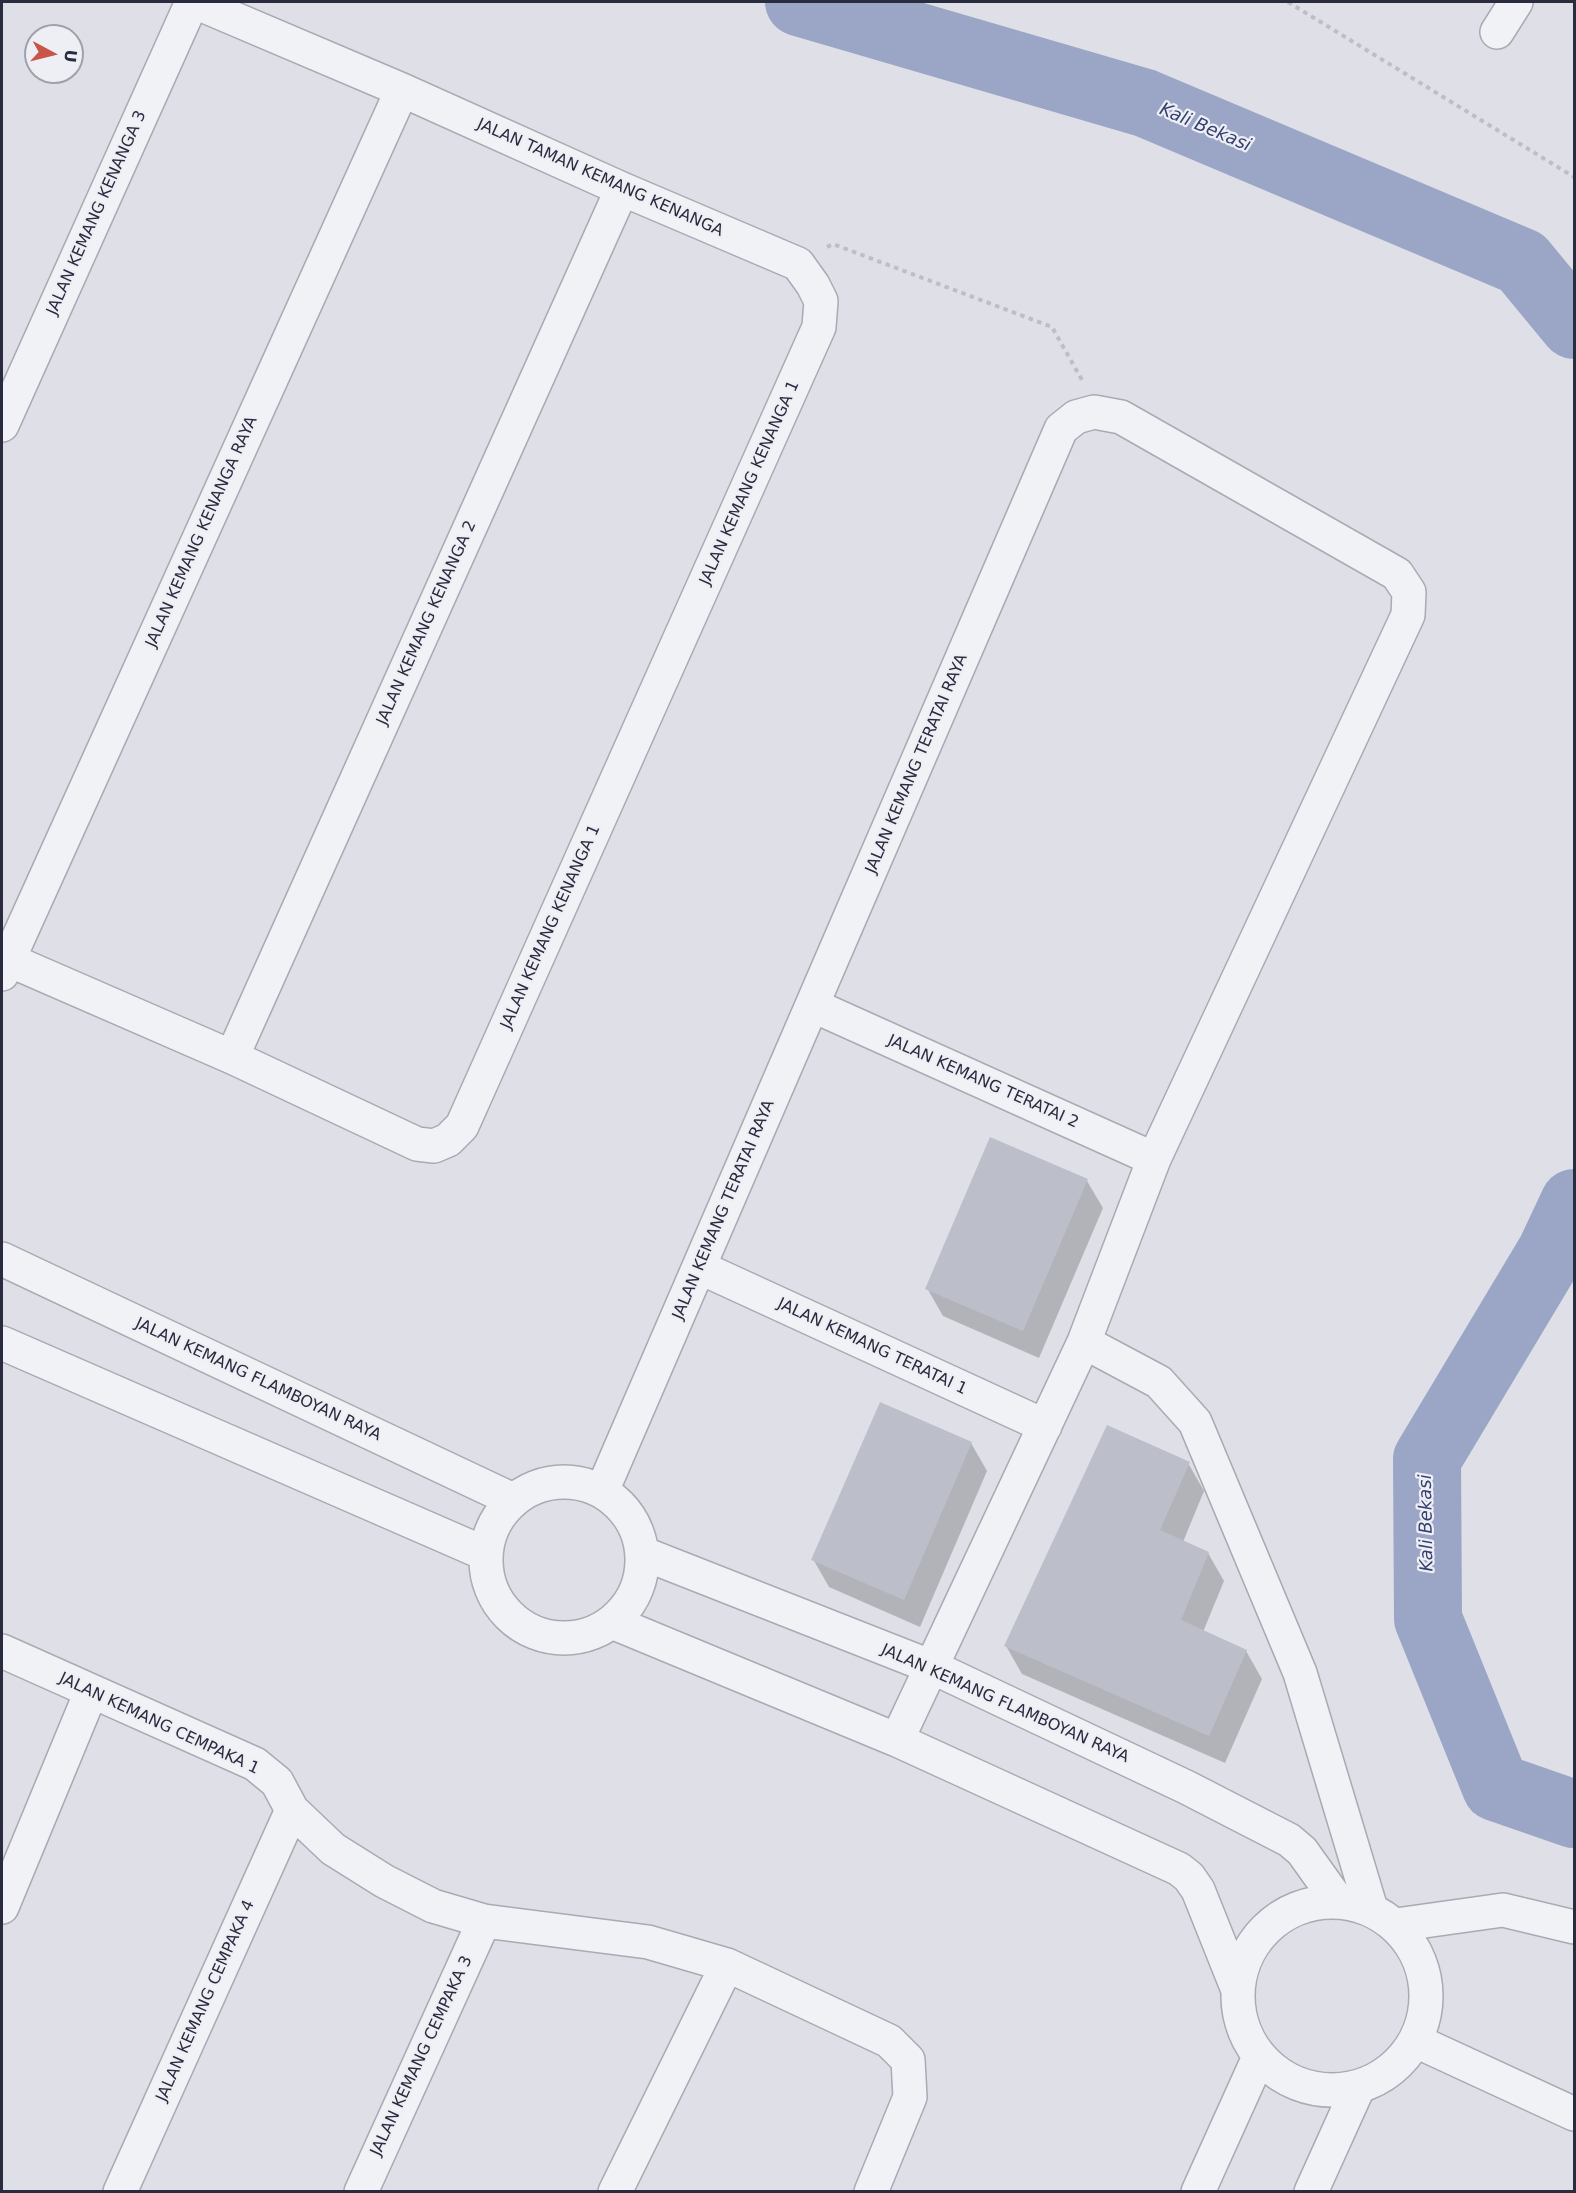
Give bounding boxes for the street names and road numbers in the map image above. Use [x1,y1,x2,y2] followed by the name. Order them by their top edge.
[43,108,151,318] street label: JALAN KEMANG KENANGA 3
[474,115,726,241] street label: JALAN TAMAN KEMANG KENANGA
[696,378,804,588] street label: JALAN KEMANG KENANGA 1
[142,413,262,651] street label: JALAN KEMANG KENANGA RAYA
[373,518,481,728] street label: JALAN KEMANG KENANGA 2
[862,651,972,877] street label: JALAN KEMANG TERATAI RAYA
[497,822,605,1032] street label: JALAN KEMANG KENANGA 1
[885,1031,1081,1133] street label: JALAN KEMANG TERATAI 2
[669,1097,779,1323] street label: JALAN KEMANG TERATAI RAYA
[774,1295,970,1399] street label: JALAN KEMANG TERATAI 1
[132,1314,384,1446] street label: JALAN KEMANG FLAMBOYAN RAYA
[878,1640,1132,1768] street label: JALAN KEMANG FLAMBOYAN RAYA
[56,1669,262,1779] street label: JALAN KEMANG CEMPAKA 1
[153,1897,259,2105] street label: JALAN KEMANG CEMPAKA 4
[367,1953,477,2159] street label: JALAN KEMANG CEMPAKA 3

